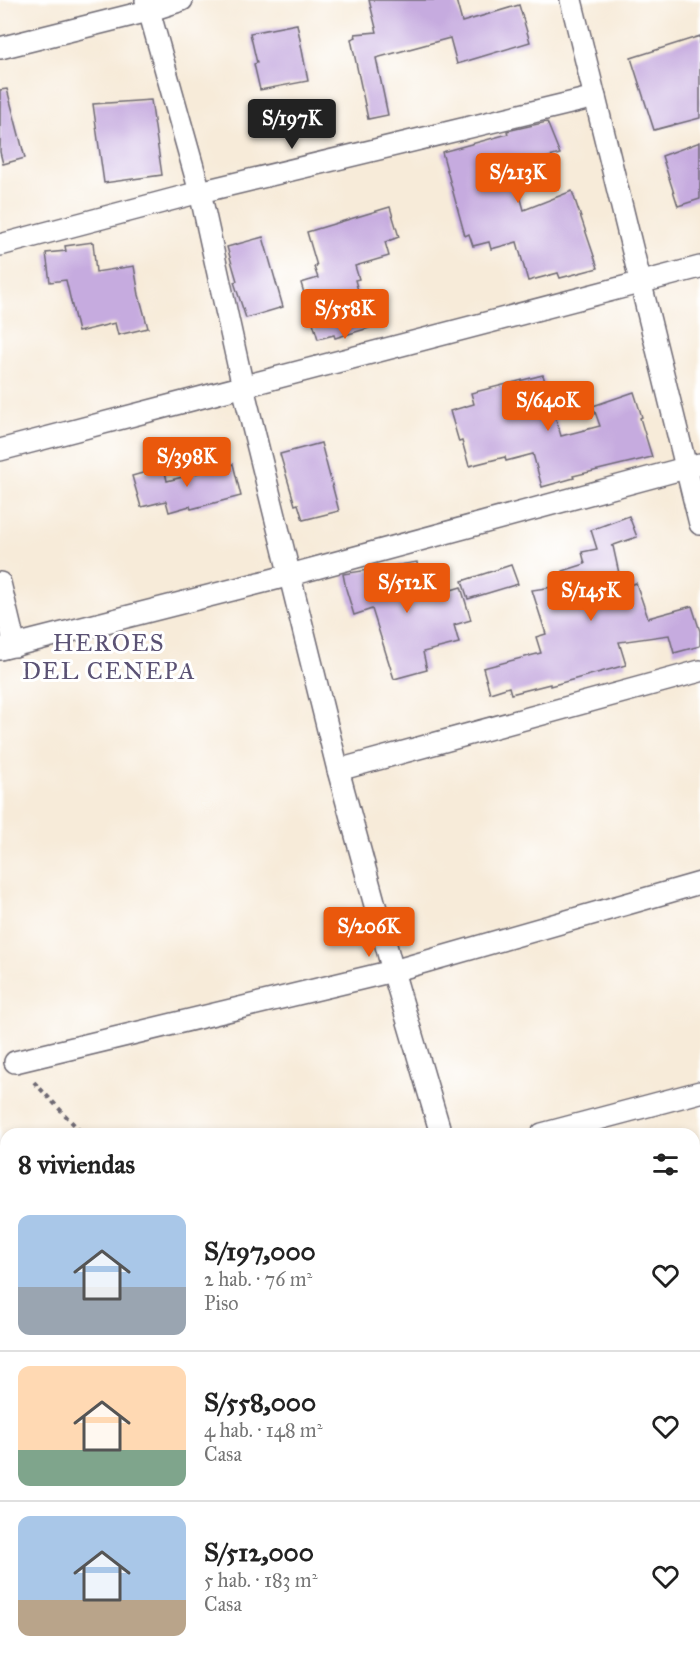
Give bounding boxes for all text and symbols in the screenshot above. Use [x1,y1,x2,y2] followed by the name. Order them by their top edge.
[243,99,341,150] pin: S/197K
[262,106,322,130] text: S/197K
[469,153,567,204] pin: S/213K
[490,160,546,184] text: S/213K
[296,289,394,340] pin: S/558K
[315,296,375,320] text: S/558K
[499,381,597,432] pin: S/640K
[516,388,580,412] text: S/640K
[138,437,236,488] pin: S/398K
[157,444,217,468] text: S/398K
[358,563,456,614] pin: S/512K
[378,570,436,594] text: S/512K
[542,571,640,622] pin: S/145K
[561,578,621,602] text: S/145K
[22,628,196,686] district label: HEROES DEL CENEPA
[320,907,418,958] pin: S/206K
[338,914,400,938] text: S/206K
[18,1148,135,1180] text: 8 viviendas
[649,1148,682,1181] icon: filters
[204,1235,316,1267] text: S/197,000
[66,1239,138,1311] icon: home
[649,1259,682,1292] icon: heart
[204,1267,312,1291] text: 2 hab. · 76 m²
[204,1291,238,1315] text: Piso
[204,1386,316,1418] text: S/558,000
[66,1390,138,1462] icon: home
[649,1410,682,1443] icon: heart
[204,1418,322,1442] text: 4 hab. · 148 m²
[204,1442,242,1466] text: Casa
[204,1536,314,1568] text: S/512,000
[66,1540,138,1612] icon: home
[649,1560,682,1593] icon: heart
[204,1568,317,1592] text: 5 hab. · 183 m²
[204,1592,242,1616] text: Casa

